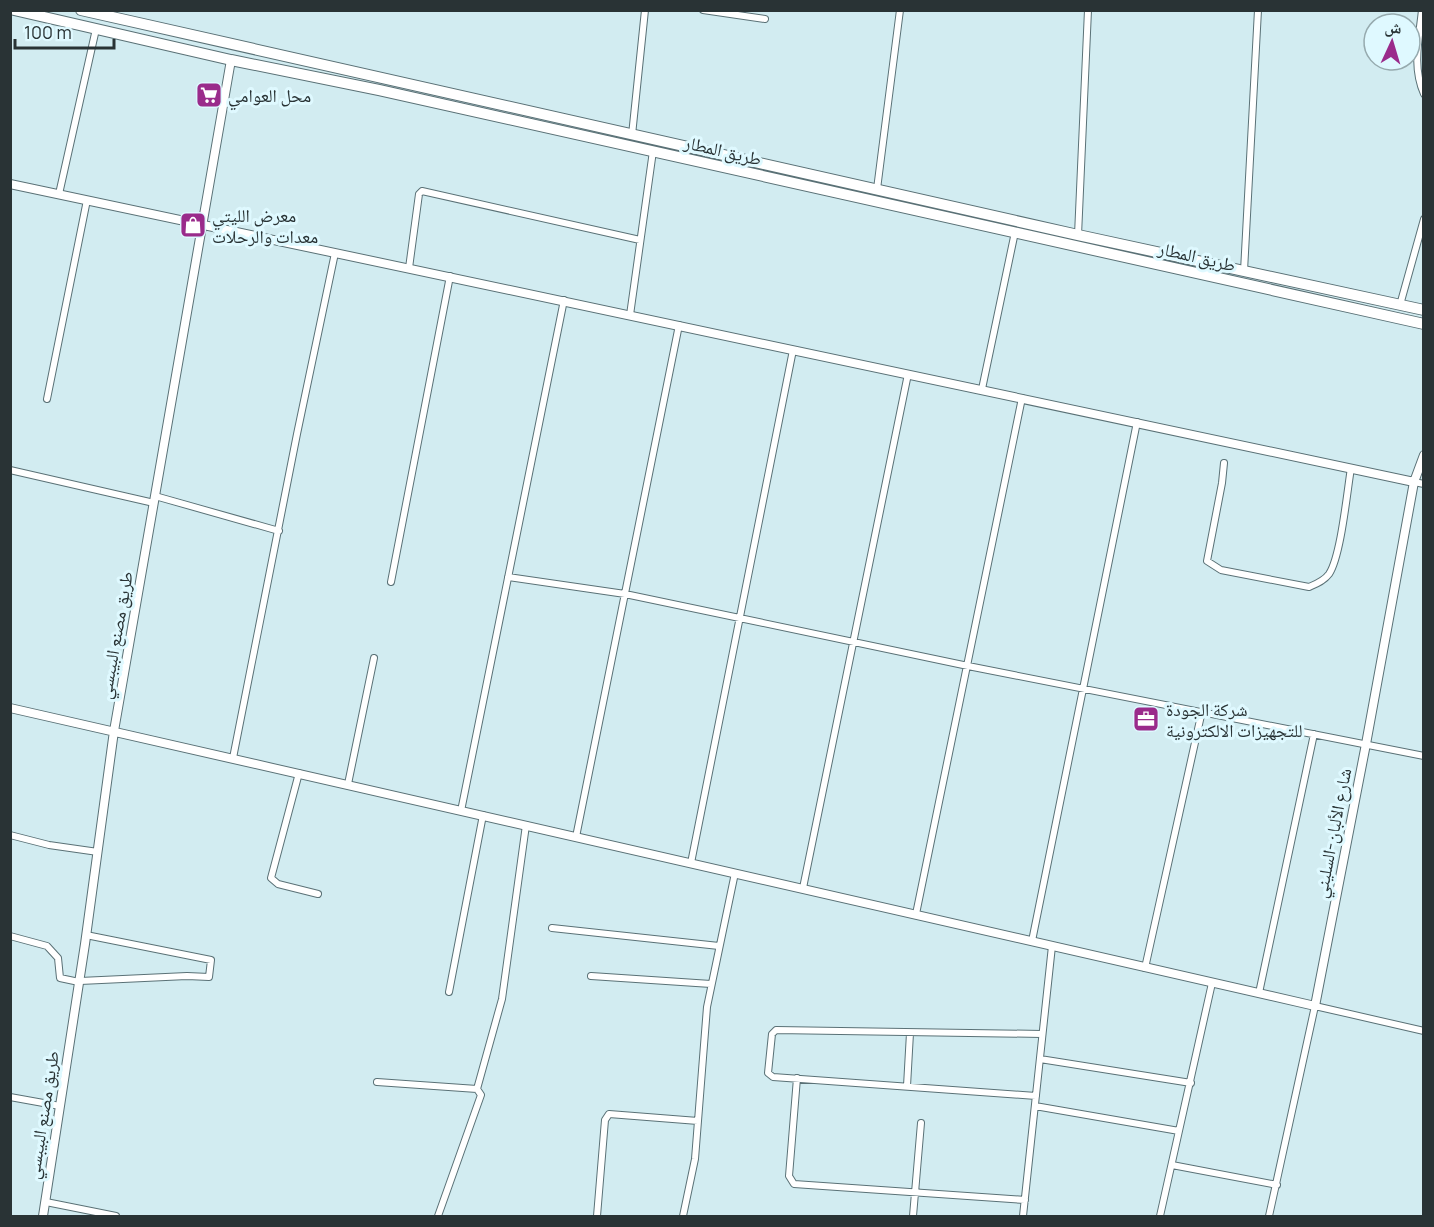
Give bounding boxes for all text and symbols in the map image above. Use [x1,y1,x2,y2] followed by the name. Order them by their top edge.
[15,12,114,50] scale bar
[1362,12,1422,72] north arrow
[1384,15,1402,39] text: ش
[24,20,72,44] text: 100 m
[194,80,224,110] supermarket icon: محل العوامي
[228,83,311,111] place label: محل العوامي
[681,129,764,171] street label: طريق المطار
[212,203,318,248] place label: معرض الليتي معدات والرحلات
[178,210,208,240] shop icon: معرض الليتي معدات والرحلات
[1155,235,1238,277] street label: طريق المطار
[92,569,142,701] street label: طريق مصنع البيبسي
[1166,697,1303,742] place label: شركة الجودة للتجهيزات الالكترونية
[1131,704,1161,734] office icon: شركة الجودة للتجهيزات الالكترونية
[1308,766,1360,901] street label: شارع الألبان-السليني
[20,1049,68,1181] street label: طريق مصنع البيبسي

